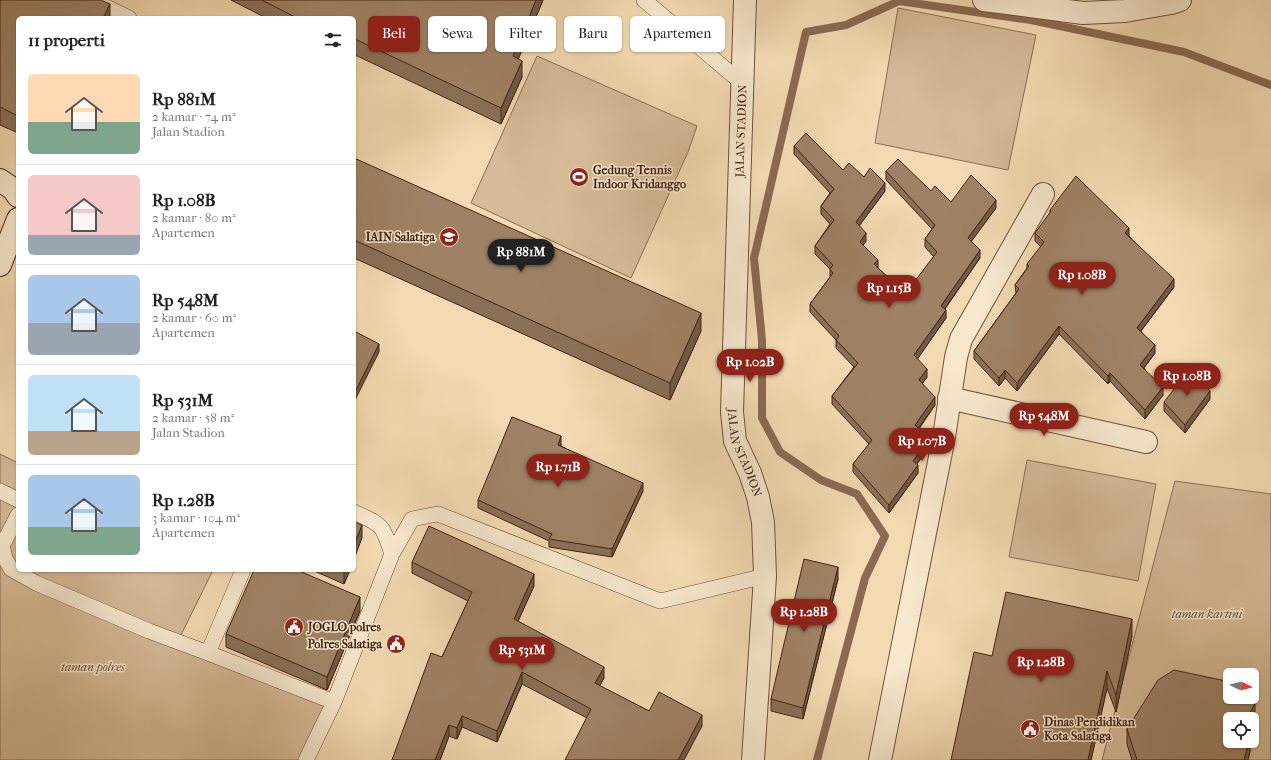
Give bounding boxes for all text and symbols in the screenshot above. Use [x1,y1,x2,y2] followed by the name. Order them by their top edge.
[368,16,420,52] chip: Beli
[428,16,487,52] chip: Sewa
[495,16,556,52] chip: Filter
[564,16,622,52] chip: Baru
[630,16,725,52] chip: Apartemen
[322,29,344,51] icon: filters
[28,30,105,50] text: 11 properti
[732,84,750,179] street label: JALAN STADION
[152,89,216,109] text: Rp 881M
[60,90,108,138] icon: home
[152,109,236,124] text: 2 kamar · 74 m²
[152,124,225,139] text: Jalan Stadion
[593,163,686,192] place label: Gedung Tennis Indoor Kridanggo
[568,166,590,188] sports icon: Gedung Tennis Indoor Kridanggo
[152,190,216,210] text: Rp 1.08B
[60,191,108,239] icon: home
[152,210,236,225] text: 2 kamar · 80 m²
[152,225,215,240] text: Apartemen
[438,226,460,248] school or university icon: IAIN Salatiga
[366,230,435,245] place label: IAIN Salatiga
[484,239,558,273] pin: Rp 881M
[497,244,545,259] text: Rp 881M
[1041,262,1123,296] pin: Rp 1.08B
[1058,267,1106,282] text: Rp 1.08B
[848,275,930,309] pin: Rp 1.15B
[866,280,912,295] text: Rp 1.15B
[152,290,219,310] text: Rp 548M
[60,291,108,339] icon: home
[152,310,236,325] text: 2 kamar · 60 m²
[152,325,215,340] text: Apartemen
[709,349,791,383] pin: Rp 1.02B
[726,354,774,369] text: Rp 1.02B
[1146,363,1228,397] pin: Rp 1.08B
[1163,368,1211,383] text: Rp 1.08B
[152,390,213,410] text: Rp 531M
[60,391,108,439] icon: home
[1007,403,1081,437] pin: Rp 548M
[725,407,764,499] street label: JALAN STADION
[1019,408,1069,423] text: Rp 548M
[152,410,234,425] text: 2 kamar · 58 m²
[152,425,225,440] text: Jalan Stadion
[881,428,963,462] pin: Rp 1.07B
[898,433,946,448] text: Rp 1.07B
[517,454,599,488] pin: Rp 1.71B
[535,459,581,474] text: Rp 1.71B
[152,490,215,510] text: Rp 1.28B
[60,491,108,539] icon: home
[152,510,240,525] text: 3 kamar · 104 m²
[152,525,215,540] text: Apartemen
[763,599,845,633] pin: Rp 1.28B
[780,604,828,619] text: Rp 1.28B
[1172,607,1244,621] park label: taman kartini
[283,616,305,638] public building icon: JOGLO polres
[306,620,381,635] place label: JOGLO polres
[385,633,407,655] public building icon: Polres Salatiga
[307,637,382,652] place label: Polres Salatiga
[485,637,559,671] pin: Rp 531M
[499,642,545,657] text: Rp 531M
[1000,649,1082,683] pin: Rp 1.28B
[1017,654,1065,669] text: Rp 1.28B
[61,660,125,674] park label: taman polres
[1223,668,1259,704] north arrow
[1223,668,1259,748] map controls
[1223,712,1259,748] button: locate
[1044,715,1136,744] place label: Dinas Pendidikan Kota Salatiga
[1019,718,1041,740] public building icon: Dinas Pendidikan Kota Salatiga

